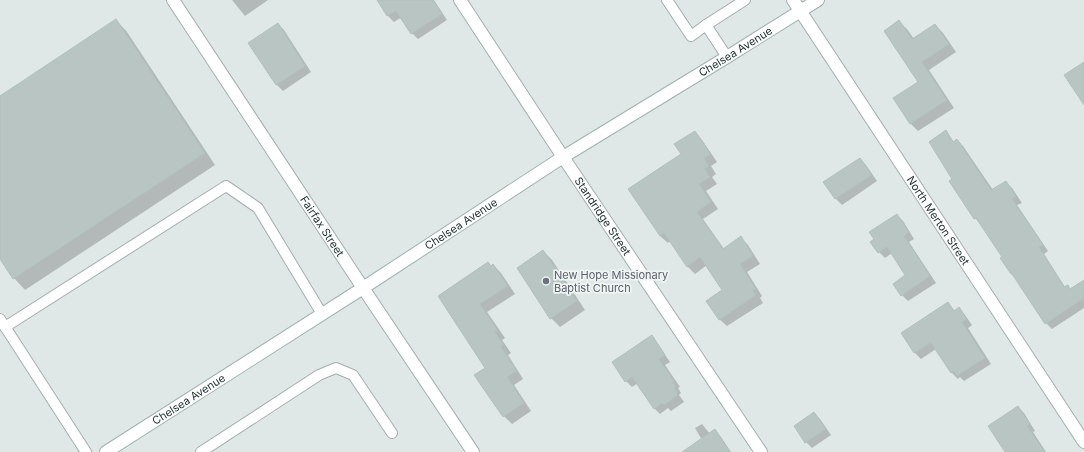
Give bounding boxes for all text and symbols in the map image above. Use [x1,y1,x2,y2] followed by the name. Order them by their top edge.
[696,23,775,80] street label: Chelsea Avenue
[904,173,973,268] street label: North Merton Street
[571,174,634,258] street label: Standridge Street
[297,193,347,259] street label: Fairfax Street
[422,195,500,253] street label: Chelsea Avenue
[554,268,668,295] place label: New Hope Missionary Baptist Church
[541,276,551,286] marker: New Hope Missionary Baptist Church
[149,371,228,428] street label: Chelsea Avenue

